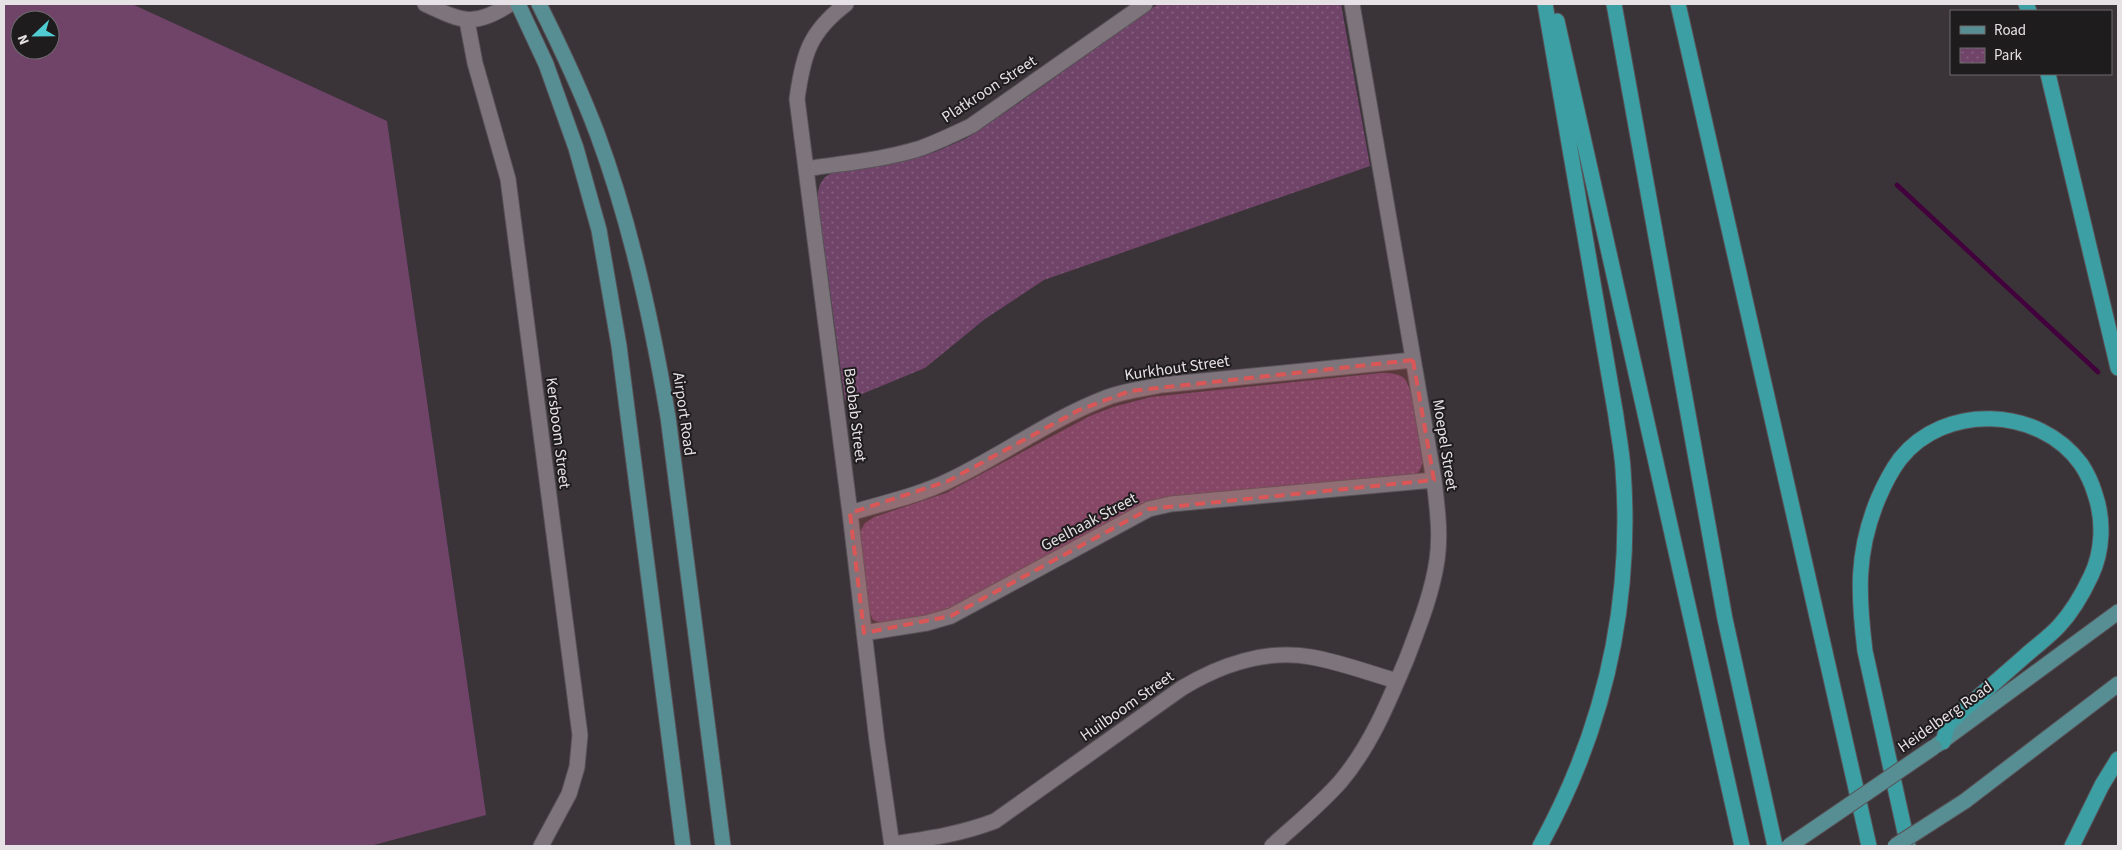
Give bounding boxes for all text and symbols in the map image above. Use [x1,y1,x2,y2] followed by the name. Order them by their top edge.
[10,10,60,60] north arrow
[1950,10,2112,75] legend
[1994,20,2026,41] text: Road
[13,31,35,48] text: N
[1994,45,2023,66] text: Park
[937,50,1041,128] street label: Platkroon Street
[1123,350,1232,386] street label: Kurkhout Street
[838,367,872,464] street label: Baobab Street
[667,371,701,457] street label: Airport Road
[540,376,576,491] street label: Kersboom Street
[1427,398,1463,493] street label: Moepel Street
[1037,487,1141,557] street label: Geelhaak Street
[1076,665,1179,747] street label: Huilboom Street
[1893,676,1997,758] street label: Heidelberg Road

